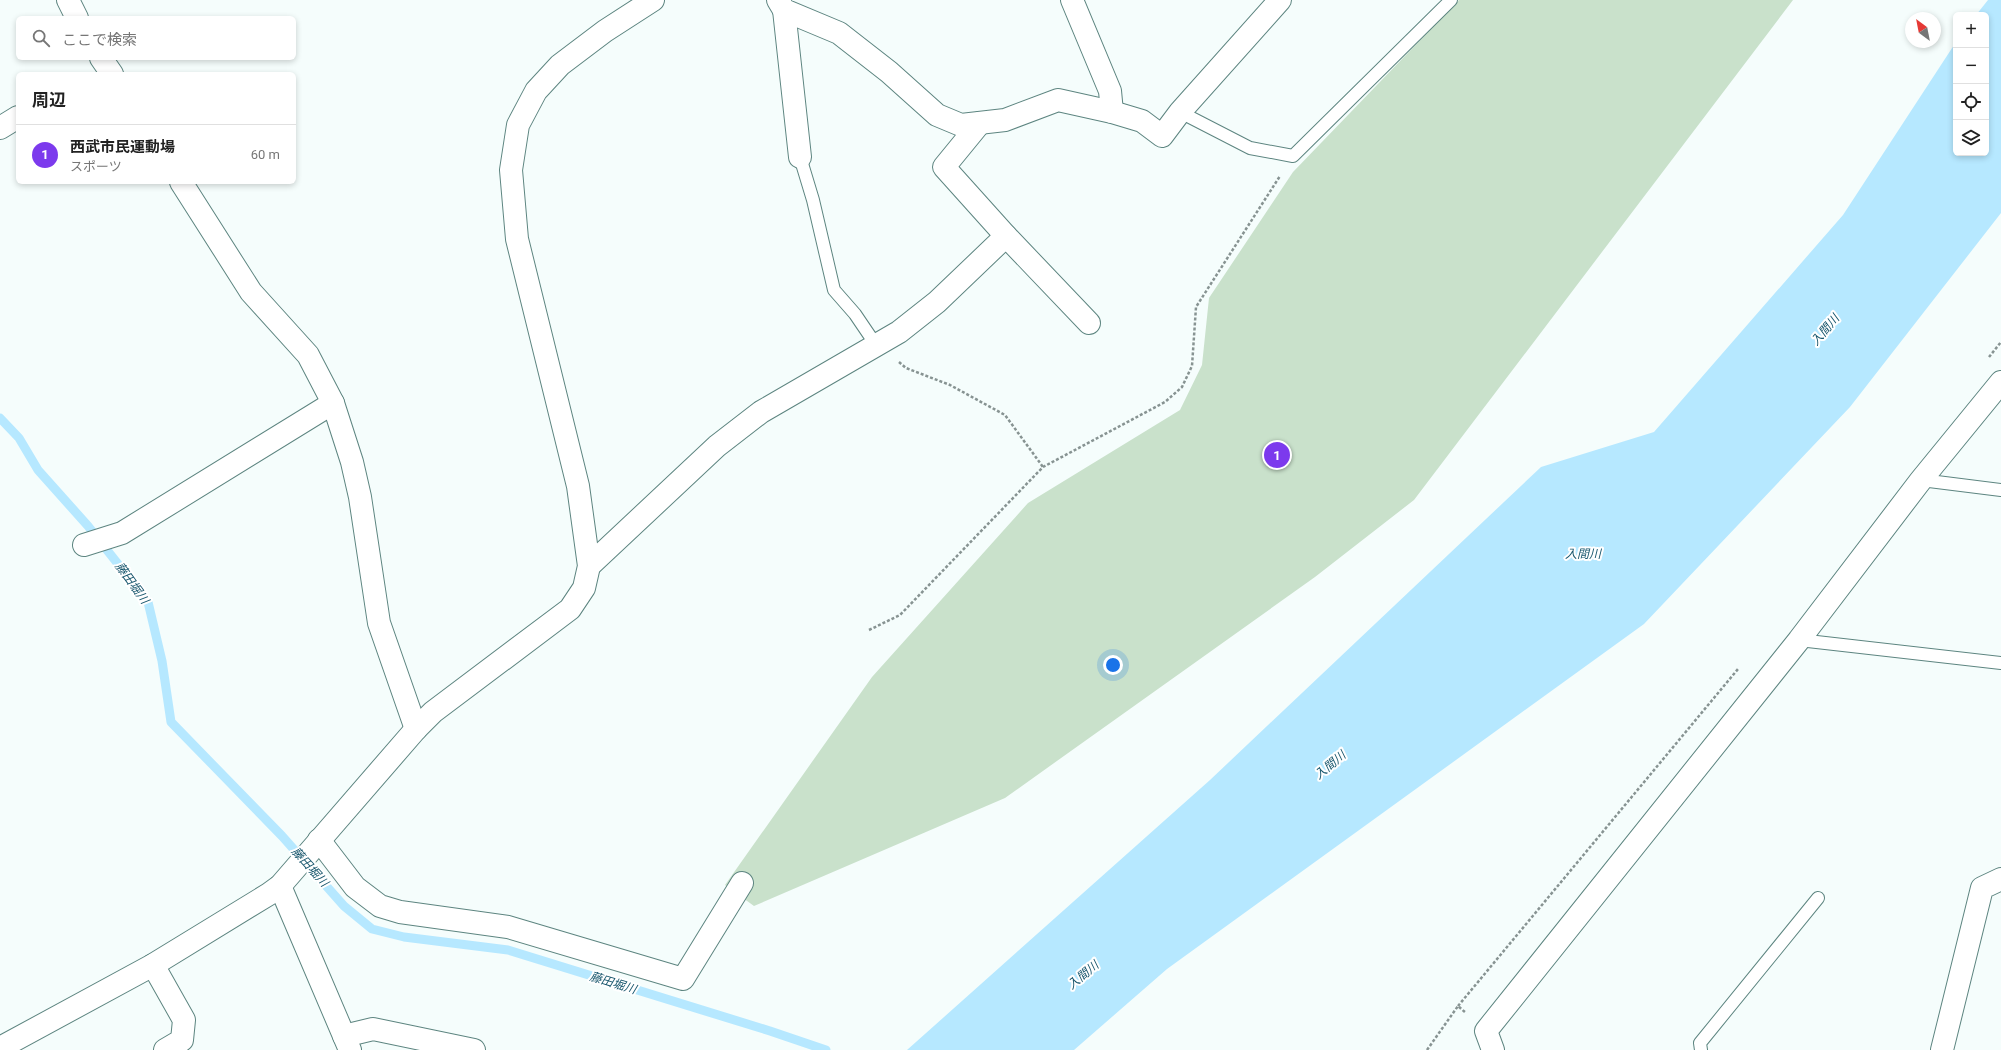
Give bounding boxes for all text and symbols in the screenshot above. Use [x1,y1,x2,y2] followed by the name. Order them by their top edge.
[1905,12,1941,48] north arrow
[1953,12,1989,156] map controls
[1953,12,1989,48] button: +
[16,16,296,60] search box
[30,27,52,49] icon: search
[62,31,137,49] text: ここで検索
[1953,48,1989,84] button: −
[1953,84,1989,120] button: locate
[32,90,66,110] text: 周辺
[1953,120,1989,156] button: layers
[70,138,175,156] text: 西武市民運動場
[41,147,49,162] text: 1
[251,147,280,162] text: 60 m
[70,159,122,174] text: スポーツ
[1808,310,1843,348] water label: 入間川
[1264,440,1290,470] pin: 1
[1565,547,1603,561] water label: 入間川
[112,559,153,608] water label: 藤田堀川
[1103,655,1123,675] your location
[1312,747,1350,782] water label: 入間川
[289,844,333,891] water label: 藤田堀川
[1065,957,1103,992] water label: 入間川
[588,969,640,997] water label: 藤田堀川

